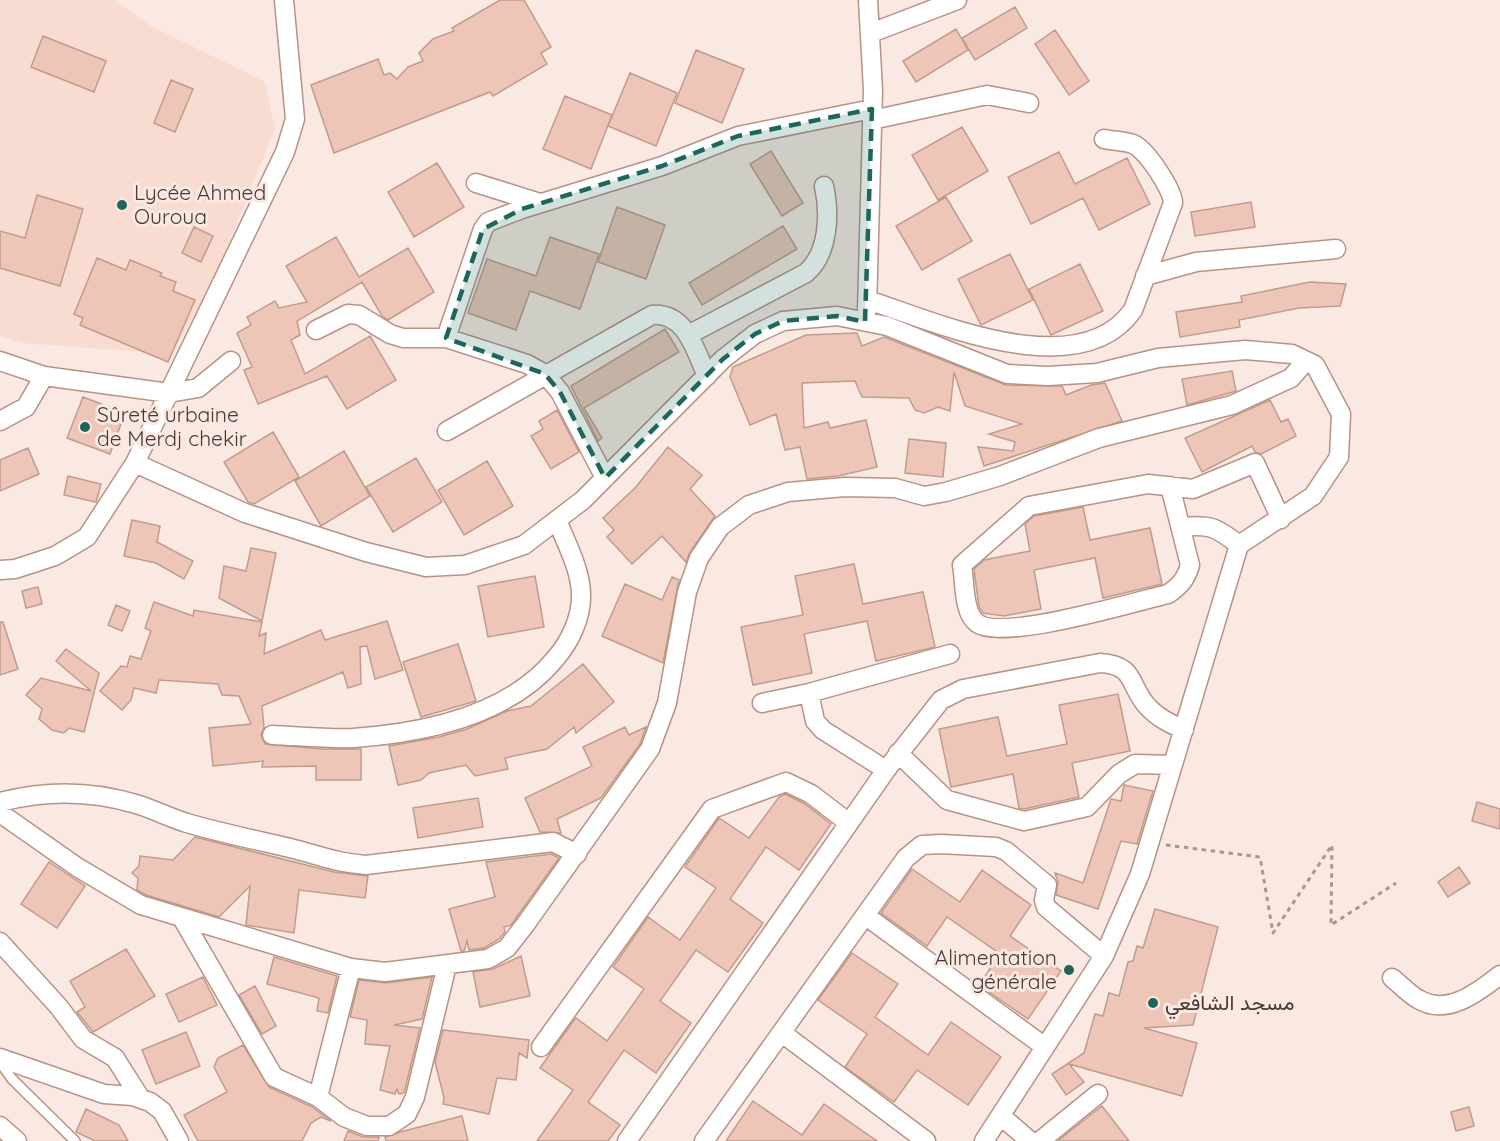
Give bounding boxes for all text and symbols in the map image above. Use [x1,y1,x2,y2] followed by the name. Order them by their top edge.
[134,179,266,229] place label: Lycée Ahmed Ouroua
[115,198,129,212] marker: Lycée Ahmed Ouroua
[97,401,247,451] place label: Sûreté urbaine de Merdj chekir
[78,420,92,434] marker: Sûreté urbaine de Merdj chekir
[935,944,1057,994] place label: Alimentation générale
[1062,963,1076,977] marker: Alimentation générale
[1165,989,1295,1020] place label: مسجد الشافعي
[1146,996,1160,1010] marker: مسجد الشافعي

